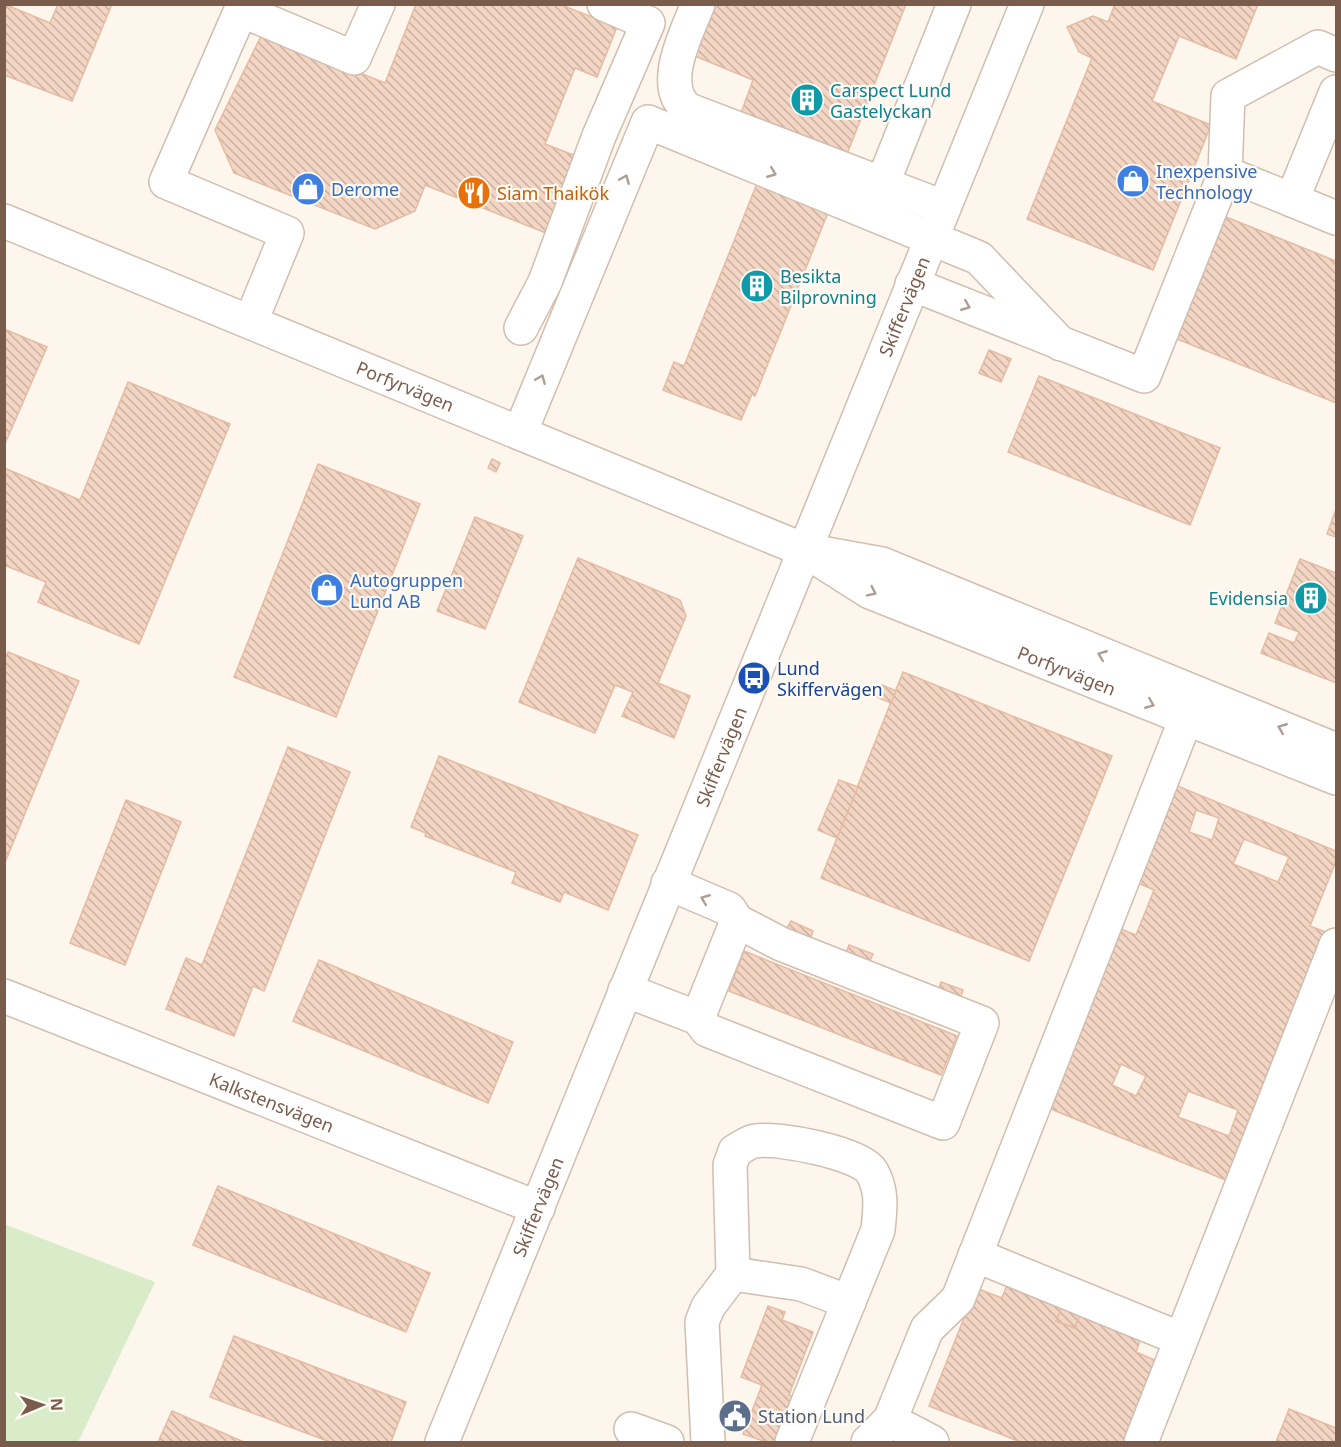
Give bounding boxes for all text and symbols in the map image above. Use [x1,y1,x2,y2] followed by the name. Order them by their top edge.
[830,78,951,123] place label: Carspect Lund Gastelyckan
[789,82,825,118] building icon: Carspect Lund Gastelyckan
[1156,159,1257,204] place label: Inexpensive Technology
[1115,163,1151,199] shop icon: Inexpensive Technology
[765,166,776,178] one-way arrow
[290,171,326,207] shop icon: Derome
[456,175,492,211] restaurant icon: Siam Thaikök
[618,175,630,186] one-way arrow
[331,177,399,201] place label: Derome
[497,181,610,205] place label: Siam Thaikök
[873,253,935,360] street label: Skiffervägen
[780,264,877,309] place label: Besikta Bilprovning
[739,268,775,304] building icon: Besikta Bilprovning
[960,299,971,311] one-way arrow
[353,355,458,417] street label: Porfyrvägen
[534,374,546,385] one-way arrow
[350,568,463,613] place label: Autogruppen Lund AB
[309,572,345,608] shop icon: Autogruppen Lund AB
[1293,580,1329,616] building icon: Evidensia
[865,585,876,596] one-way arrow
[1208,586,1288,610] place label: Evidensia
[1014,640,1119,701] street label: Porfyrvägen
[1097,650,1108,662] one-way arrow
[777,656,883,701] place label: Lund Skiffervägen
[736,660,772,696] bus stop icon: Lund Skiffervägen
[1144,697,1155,710] one-way arrow
[690,703,752,810] street label: Skiffervägen
[1278,723,1288,736] one-way arrow
[700,894,711,906] one-way arrow
[206,1067,338,1138] street label: Kalkstensvägen
[507,1153,569,1260] street label: Skiffervägen
[12,1375,72,1435] north arrow
[46,1398,68,1411] text: N
[717,1398,753,1434] public building icon: Station Lund
[758,1404,865,1428] place label: Station Lund

